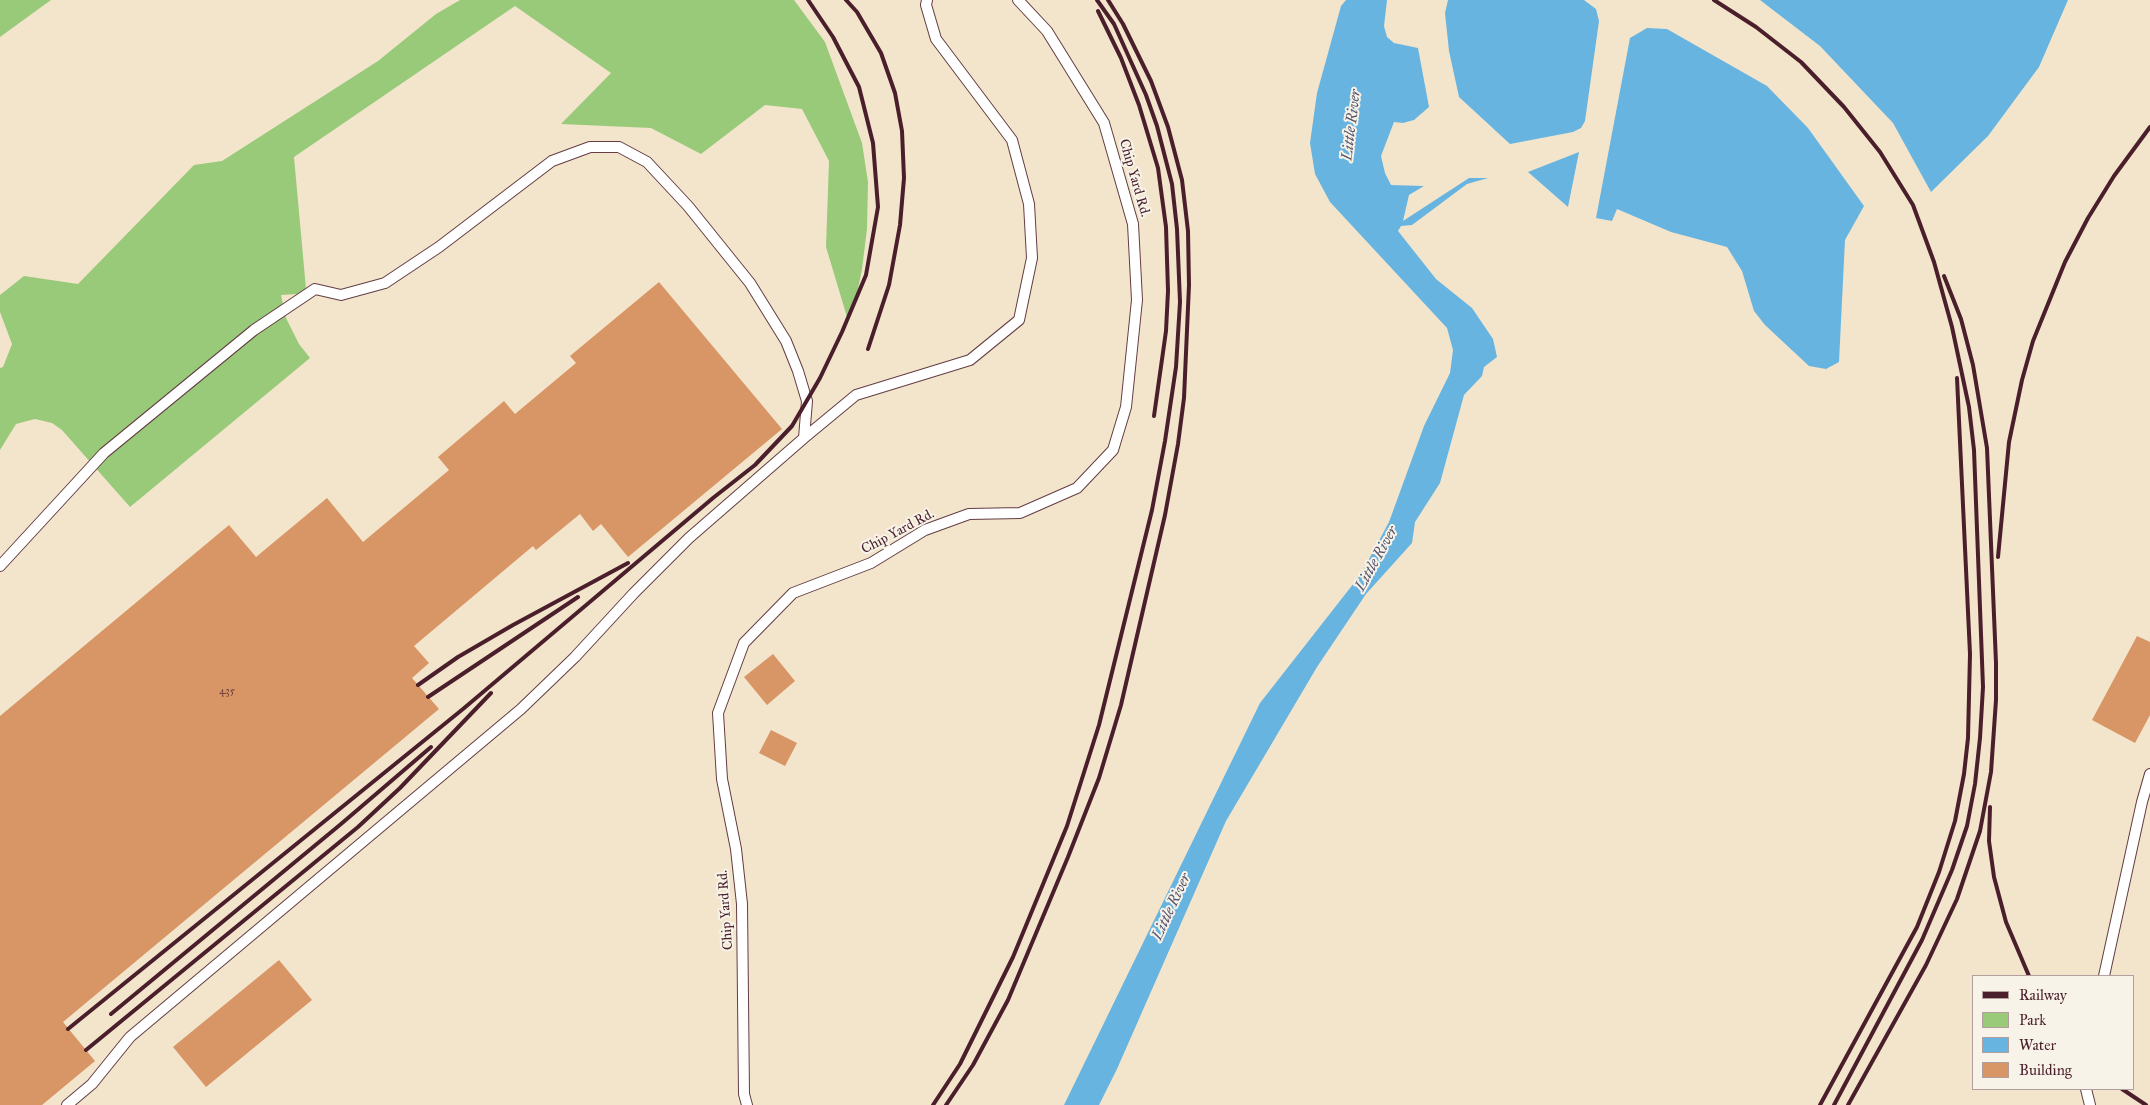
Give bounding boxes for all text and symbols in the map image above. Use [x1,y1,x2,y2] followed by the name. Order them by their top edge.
[1339,88,1365,162] water label: Little River
[1115,137,1153,219] street label: Chip Yard Rd.
[859,506,937,558] street label: Chip Yard Rd.
[1352,523,1402,595] water label: Little River
[219,684,235,698] house number: 435
[715,869,737,951] street label: Chip Yard Rd.
[1149,871,1195,943] water label: Little River
[1972,975,2135,1090] legend
[2019,986,2067,1004] text: Railway
[2019,1011,2046,1029] text: Park
[2019,1036,2056,1054] text: Water
[2019,1061,2072,1079] text: Building

